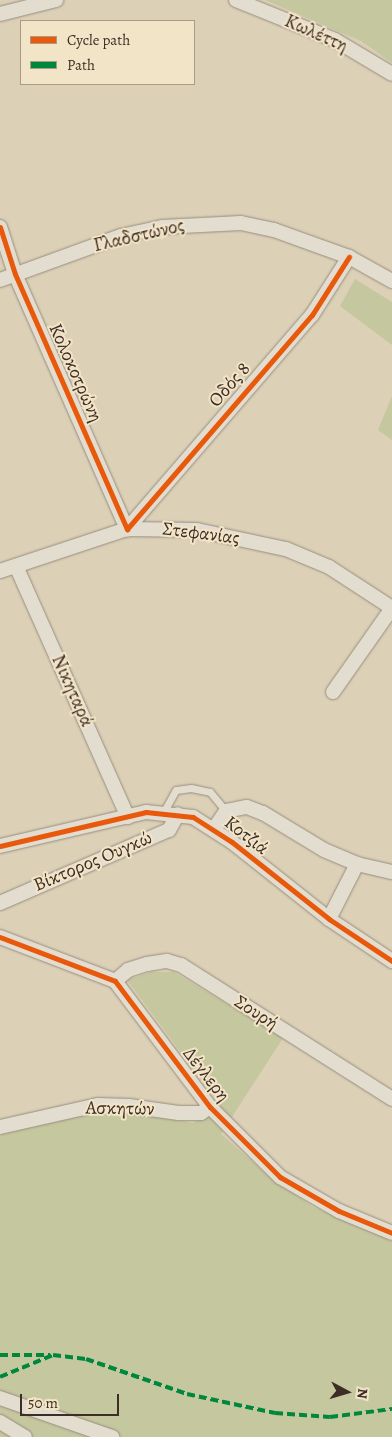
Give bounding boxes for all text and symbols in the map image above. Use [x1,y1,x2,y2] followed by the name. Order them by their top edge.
[281,10,351,58] street label: Κωλέττη
[20,20,195,85] legend
[67,30,130,50] text: Cycle path
[67,55,95,75] text: Path
[91,215,187,257] street label: Γλαδστώνος
[43,320,107,426] street label: Κολοκοτρώνη
[204,358,256,412] street label: Οδός 8
[161,518,241,550] street label: Στεφανίας
[46,651,98,731] street label: Νικηταρά
[219,812,273,860] street label: Κοτζιά
[30,827,156,897] street label: Βίκτορος Ουγκώ
[230,991,282,1035] street label: Σουρή
[178,1043,234,1107] street label: Δέγλερη
[85,1097,155,1121] street label: Ασκητών
[322,1367,372,1417] north arrow
[22,1384,121,1416] scale bar
[352,1388,372,1400] text: N
[28,1393,58,1413] text: 50 m

